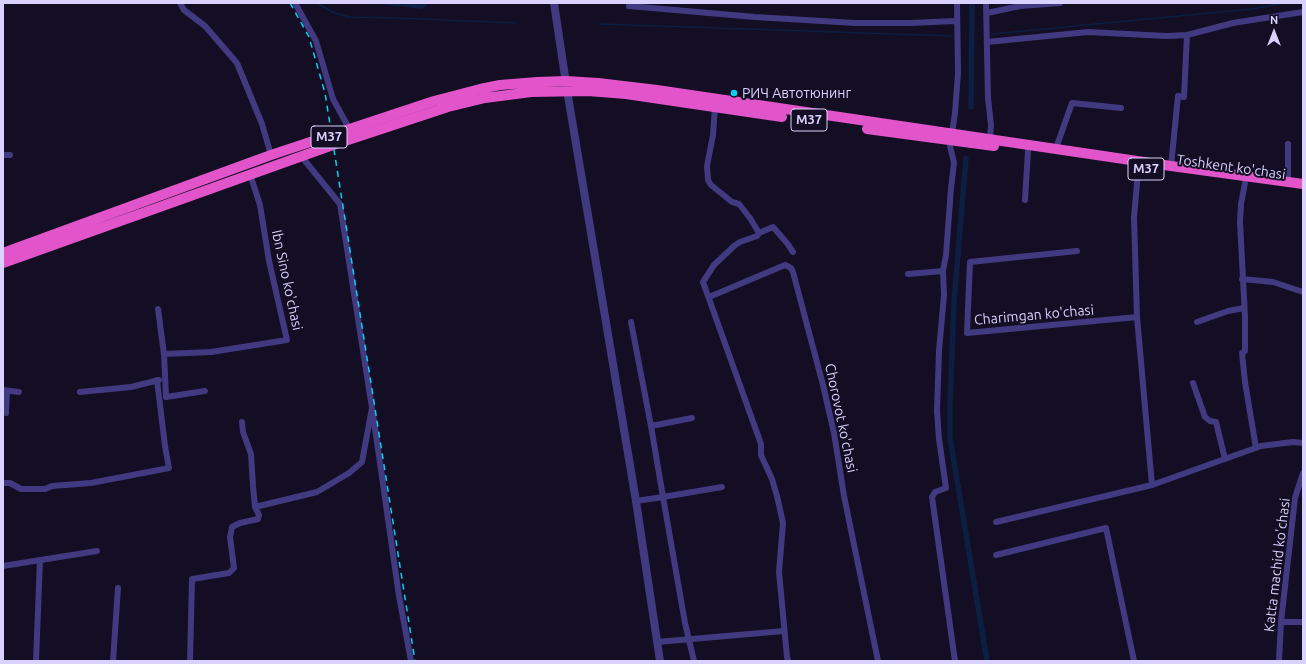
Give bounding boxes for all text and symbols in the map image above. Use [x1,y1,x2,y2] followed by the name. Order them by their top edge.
[1254,12,1294,52] north arrow
[1270,14,1278,26] text: N
[742,85,851,101] place label: РИЧ Автотюнинг
[729,88,739,98] marker: РИЧ Автотюнинг
[791,109,827,131] road number: M37
[311,126,347,148] road number: M37
[1175,151,1287,183] street label: Toshkent ko'chasi
[1128,158,1164,180] road number: M37
[268,228,306,332] street label: Ibn Sino ko'chasi
[973,301,1095,329] street label: Charimgan ko'chasi
[821,362,861,474] street label: Chorovot ko'chasi
[1260,497,1294,633] street label: Katta machid ko'chasi

